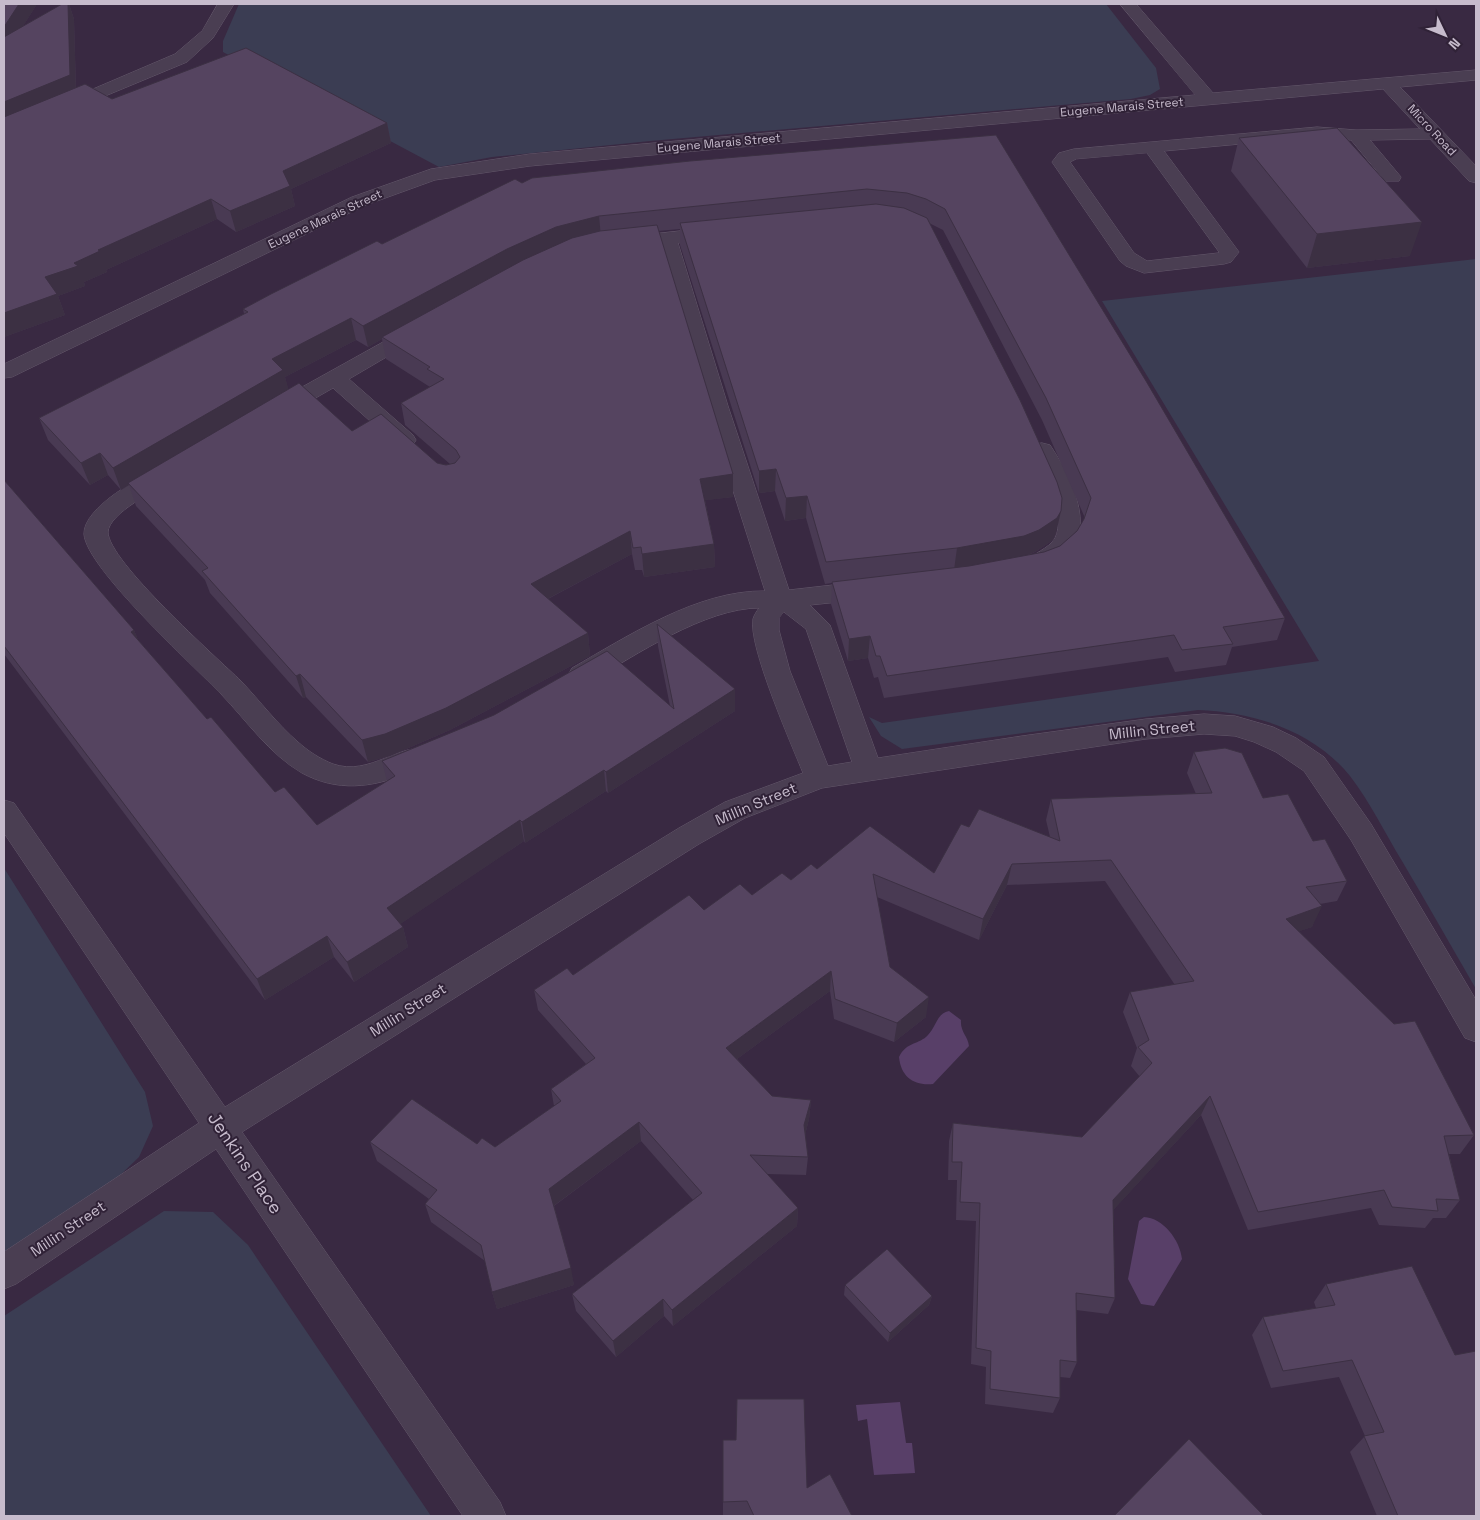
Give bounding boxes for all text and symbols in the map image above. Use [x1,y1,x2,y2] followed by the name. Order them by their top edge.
[1420,10,1470,60] north arrow
[1445,34,1464,53] text: N
[1060,94,1184,120] street label: Eugene Marais Street
[1404,101,1460,159] street label: Micro Road
[657,130,781,156] street label: Eugene Marais Street
[265,186,385,252] street label: Eugene Marais Street
[1108,716,1196,743] street label: Millin Street
[712,778,799,829] street label: Millin Street
[366,979,450,1041] street label: Millin Street
[203,1107,288,1218] street label: Jenkins Place
[27,1196,109,1261] street label: Millin Street

